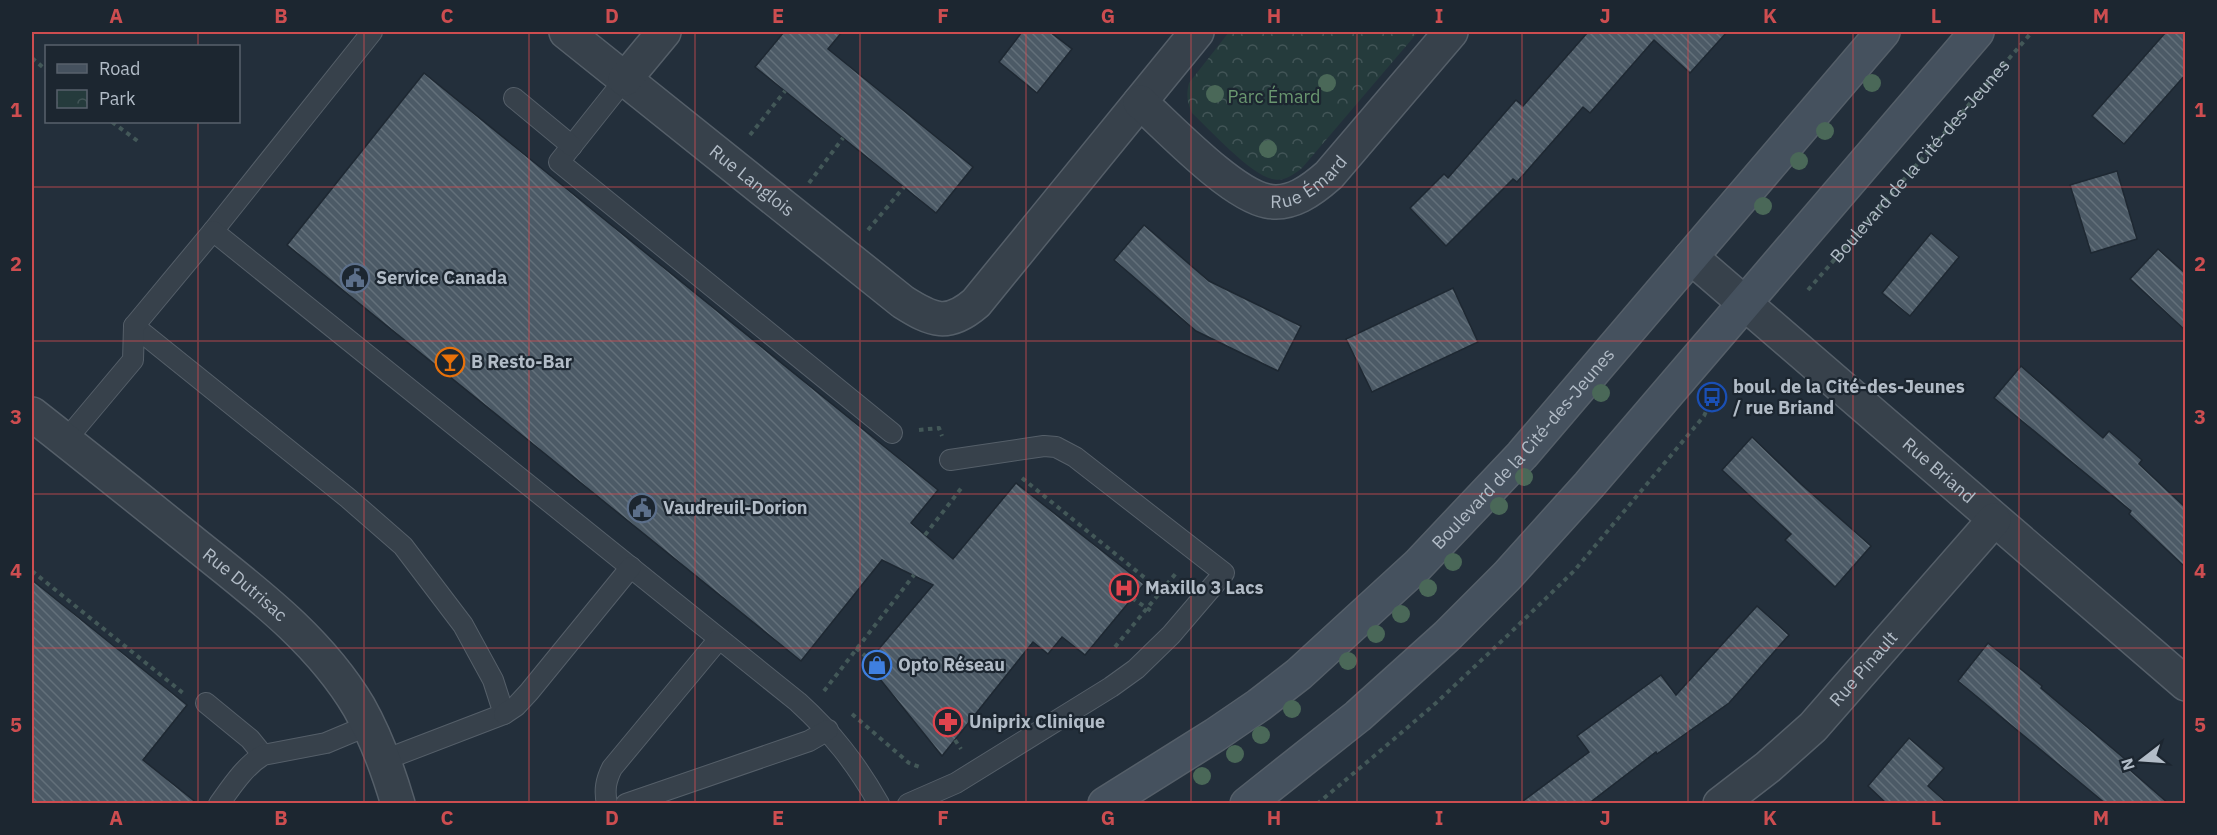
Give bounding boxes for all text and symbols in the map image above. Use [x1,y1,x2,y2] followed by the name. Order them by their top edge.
[109,2,123,29] text: A
[274,2,288,29] text: B
[440,2,454,29] text: C
[605,2,619,29] text: D
[772,2,784,29] text: E
[937,2,949,29] text: F
[1101,2,1115,29] text: G
[1267,2,1281,29] text: H
[1435,2,1443,29] text: I
[1599,2,1611,29] text: J
[1763,2,1777,29] text: K
[1931,2,1941,29] text: L
[2093,2,2109,29] text: M
[45,45,240,123] legend
[1825,54,2015,267] street label: Boulevard de la Cité-des-Jeunes
[99,57,140,80] text: Road
[1228,85,1320,108] park label: Parc Émard
[99,87,136,110] text: Park
[10,96,22,123] text: 1
[2194,96,2206,123] text: 1
[705,139,799,221] street label: Rue Langlois
[1270,150,1352,213] street label: Rue Émard
[10,250,22,277] text: 2
[2194,250,2206,277] text: 2
[339,262,371,294] public building icon: Service Canada
[376,266,507,289] place label: Service Canada
[1427,343,1619,554] street label: Boulevard de la Cité-des-Jeunes
[434,346,466,378] bar icon: B Resto-Bar
[471,350,572,373] place label: B Resto-Bar
[1733,375,1965,419] place label: boul. de la Cité-des-Jeunes / rue Briand
[1696,381,1728,413] bus stop icon: boul. de la Cité-des-Jeunes / rue Briand
[10,403,22,430] text: 3
[2194,403,2206,430] text: 3
[1898,432,1980,508] street label: Rue Briand
[626,492,658,524] public building icon: Vaudreuil-Dorion
[663,496,808,519] place label: Vaudreuil-Dorion
[198,543,292,626] street label: Rue Dutrisac
[10,557,22,584] text: 4
[2194,557,2206,584] text: 4
[1108,572,1140,604] hospital icon: Maxillo 3 Lacs
[1145,576,1264,599] place label: Maxillo 3 Lacs
[1824,626,1903,711] street label: Rue Pinault
[861,649,893,681] shop icon: Opto Réseau
[898,653,1005,676] place label: Opto Réseau
[932,706,964,738] pharmacy icon: Uniprix Clinique
[969,710,1105,733] place label: Uniprix Clinique
[10,711,22,738] text: 5
[2194,711,2206,738] text: 5
[2112,730,2172,790] north arrow
[2116,756,2139,773] text: N
[109,804,123,831] text: A
[274,804,288,831] text: B
[440,804,454,831] text: C
[605,804,619,831] text: D
[772,804,784,831] text: E
[937,804,949,831] text: F
[1101,804,1115,831] text: G
[1267,804,1281,831] text: H
[1435,804,1443,831] text: I
[1599,804,1611,831] text: J
[1763,804,1777,831] text: K
[1931,804,1941,831] text: L
[2093,804,2109,831] text: M

